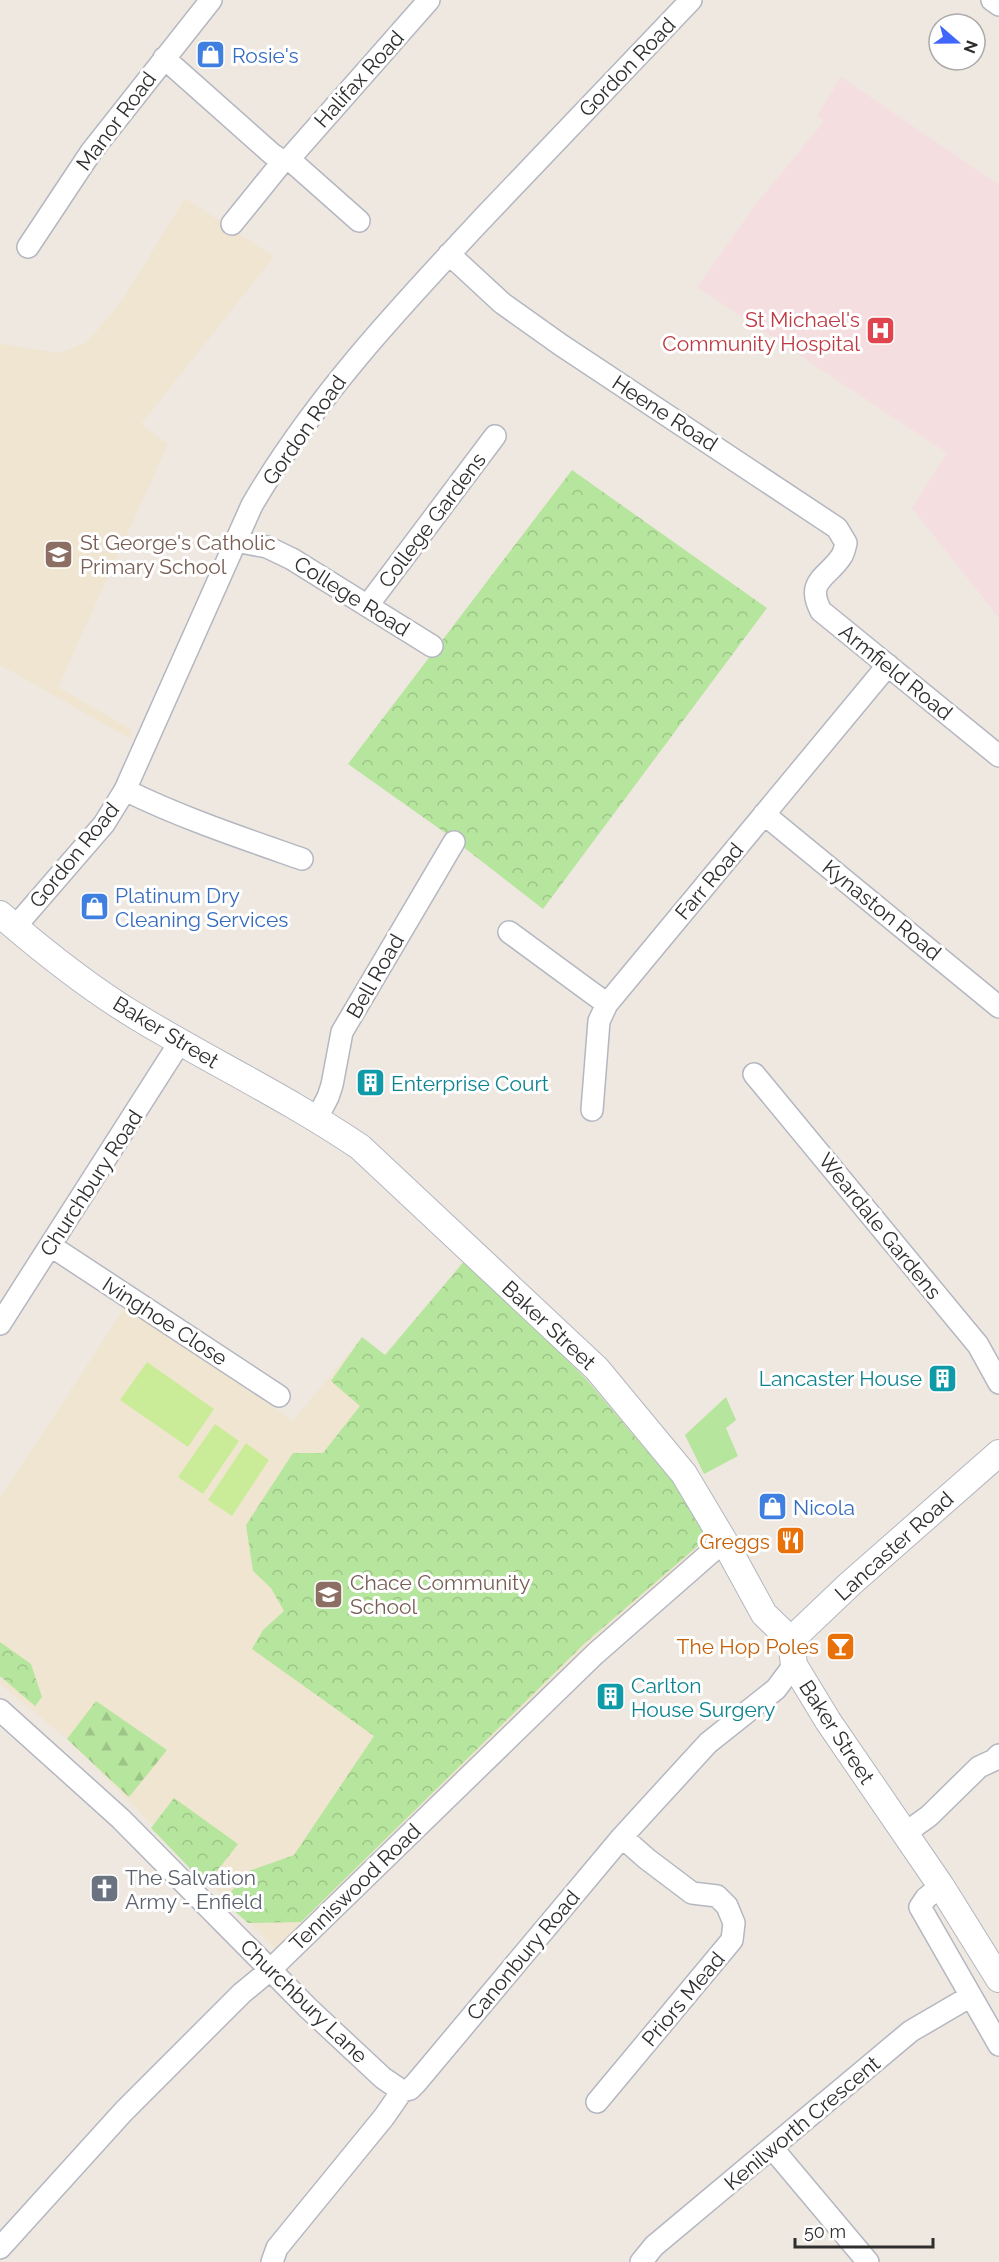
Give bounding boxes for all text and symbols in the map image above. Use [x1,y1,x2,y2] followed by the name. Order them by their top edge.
[574,12,680,122] street label: Gordon Road
[927,12,987,72] north arrow
[309,25,409,133] street label: Halifax Road
[960,38,982,56] text: N
[195,39,227,71] shop icon: Rosie's
[232,43,299,68] place label: Rosie's
[71,67,161,175] street label: Manor Road
[662,307,860,356] place label: St Michael's Community Hospital
[865,315,897,347] hospital icon: St Michael's Community Hospital
[257,370,351,490] street label: Gordon Road
[608,370,722,456] street label: Heene Road
[373,448,491,592] street label: College Gardens
[80,530,276,579] place label: St George's Catholic Primary School
[43,538,75,570] school or university icon: St George's Catholic Primary School
[290,551,414,641] street label: College Road
[834,619,958,725] street label: Armfield Road
[24,797,124,913] street label: Gordon Road
[670,838,748,924] street label: Farr Road
[818,855,946,965] street label: Kynaston Road
[115,883,288,932] place label: Platinum Dry Cleaning Services
[78,891,110,923] shop icon: Platinum Dry Cleaning Services
[341,930,409,1022] street label: Bell Road
[109,991,223,1073] street label: Baker Street
[354,1067,386,1099] building icon: Enterprise Court
[391,1071,549,1096] place label: Enterprise Court
[34,1105,148,1261] street label: Churchbury Road
[813,1148,947,1304] street label: Weardale Gardens
[98,1271,232,1371] street label: Ivinghoe Close
[497,1275,601,1375] street label: Baker Street
[927,1362,959,1394] building icon: Lancaster House
[759,1366,922,1391] place label: Lancaster House
[830,1486,958,1606] street label: Lancaster Road
[756,1491,788,1523] shop icon: Nicola
[793,1495,855,1520] place label: Nicola
[775,1525,807,1557] restaurant icon: Greggs
[700,1529,770,1554] place label: Greggs
[350,1570,530,1619] place label: Chace Community School
[313,1578,345,1610] school or university icon: Chace Community School
[824,1630,856,1662] bar icon: The Hop Poles
[677,1634,819,1659] place label: The Hop Poles
[631,1673,775,1722] place label: Carlton House Surgery
[794,1675,880,1789] street label: Baker Street
[594,1681,626,1713] building icon: Carlton House Surgery
[284,1818,426,1956] street label: Tenniswood Road
[125,1865,263,1914] place label: The Salvation Army - Enfield
[88,1873,120,1905] church icon: The Salvation Army - Enfield
[461,1885,585,2025] street label: Canonbury Road
[235,1934,373,2068] street label: Churchbury Lane
[636,1947,730,2051] street label: Priors Mead
[719,2051,885,2195] street label: Kenilworth Crescent
[795,2211,933,2249] scale bar
[804,2221,846,2242] text: 50 m

